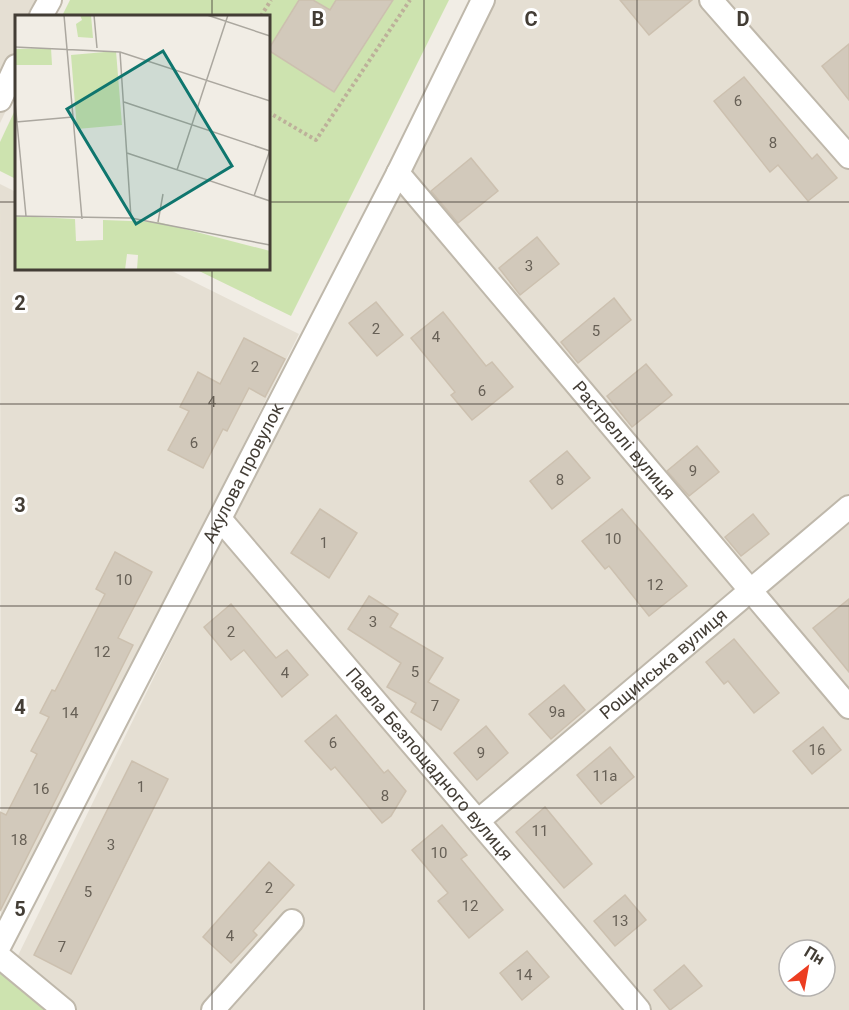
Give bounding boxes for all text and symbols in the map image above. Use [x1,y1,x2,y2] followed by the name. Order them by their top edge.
[312,7,324,31] text: B
[524,7,538,31] text: C
[737,7,750,31] text: D
[15,15,270,270] inset map
[734,92,742,110] house number: 6
[769,134,777,152] house number: 8
[525,257,533,275] house number: 3
[14,291,26,315] text: 2
[372,320,380,338] house number: 2
[592,322,600,340] house number: 5
[432,328,441,346] house number: 4
[251,358,259,376] house number: 2
[568,377,680,504] street label: Растреллі вулиця
[478,382,486,400] house number: 6
[208,393,217,411] house number: 4
[198,399,288,546] street label: Акулова провулок
[190,434,198,452] house number: 6
[689,462,697,480] house number: 9
[556,471,564,489] house number: 8
[14,493,26,517] text: 3
[605,530,621,548] house number: 10
[320,534,328,552] house number: 1
[116,571,132,589] house number: 10
[647,576,663,594] house number: 12
[595,604,731,723] street label: Рощинська вулиця
[369,613,377,631] house number: 3
[227,623,235,641] house number: 2
[94,643,110,661] house number: 12
[342,663,518,864] street label: Павла Безпощадного вулиця
[411,663,419,681] house number: 5
[281,664,290,682] house number: 4
[14,695,26,719] text: 4
[431,697,439,715] house number: 7
[549,703,565,721] house number: 9а
[62,704,79,722] house number: 14
[329,734,337,752] house number: 6
[809,741,825,759] house number: 16
[477,744,485,762] house number: 9
[592,767,618,785] house number: 11а
[137,778,145,796] house number: 1
[33,780,49,798] house number: 16
[381,787,389,805] house number: 8
[532,822,548,840] house number: 11
[11,831,27,849] house number: 18
[107,836,115,854] house number: 3
[431,844,447,862] house number: 10
[265,879,273,897] house number: 2
[84,883,92,901] house number: 5
[14,897,26,921] text: 5
[462,897,478,915] house number: 12
[612,912,628,930] house number: 13
[226,927,235,945] house number: 4
[58,938,66,956] house number: 7
[777,938,837,998] north arrow
[801,942,828,969] text: Пн
[516,966,533,984] house number: 14

